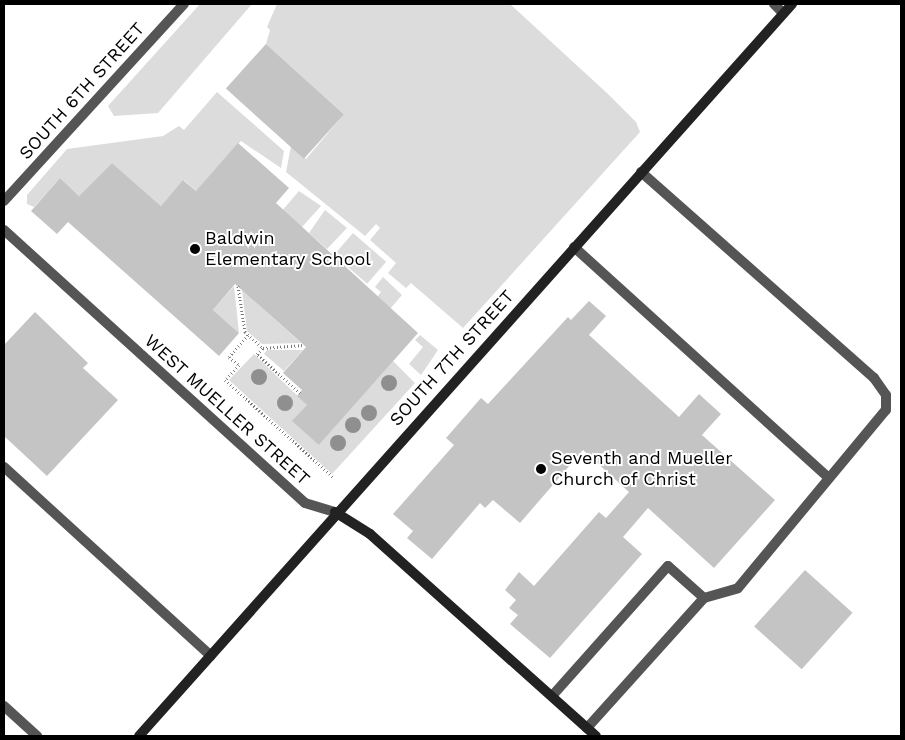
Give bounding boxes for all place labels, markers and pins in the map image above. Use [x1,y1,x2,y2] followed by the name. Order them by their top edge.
[205,228,371,270] place label: Baldwin Elementary School
[189,243,201,255] marker: Baldwin Elementary School
[551,448,732,490] place label: Seventh and Mueller Church of Christ
[535,463,547,475] marker: Seventh and Mueller Church of Christ

